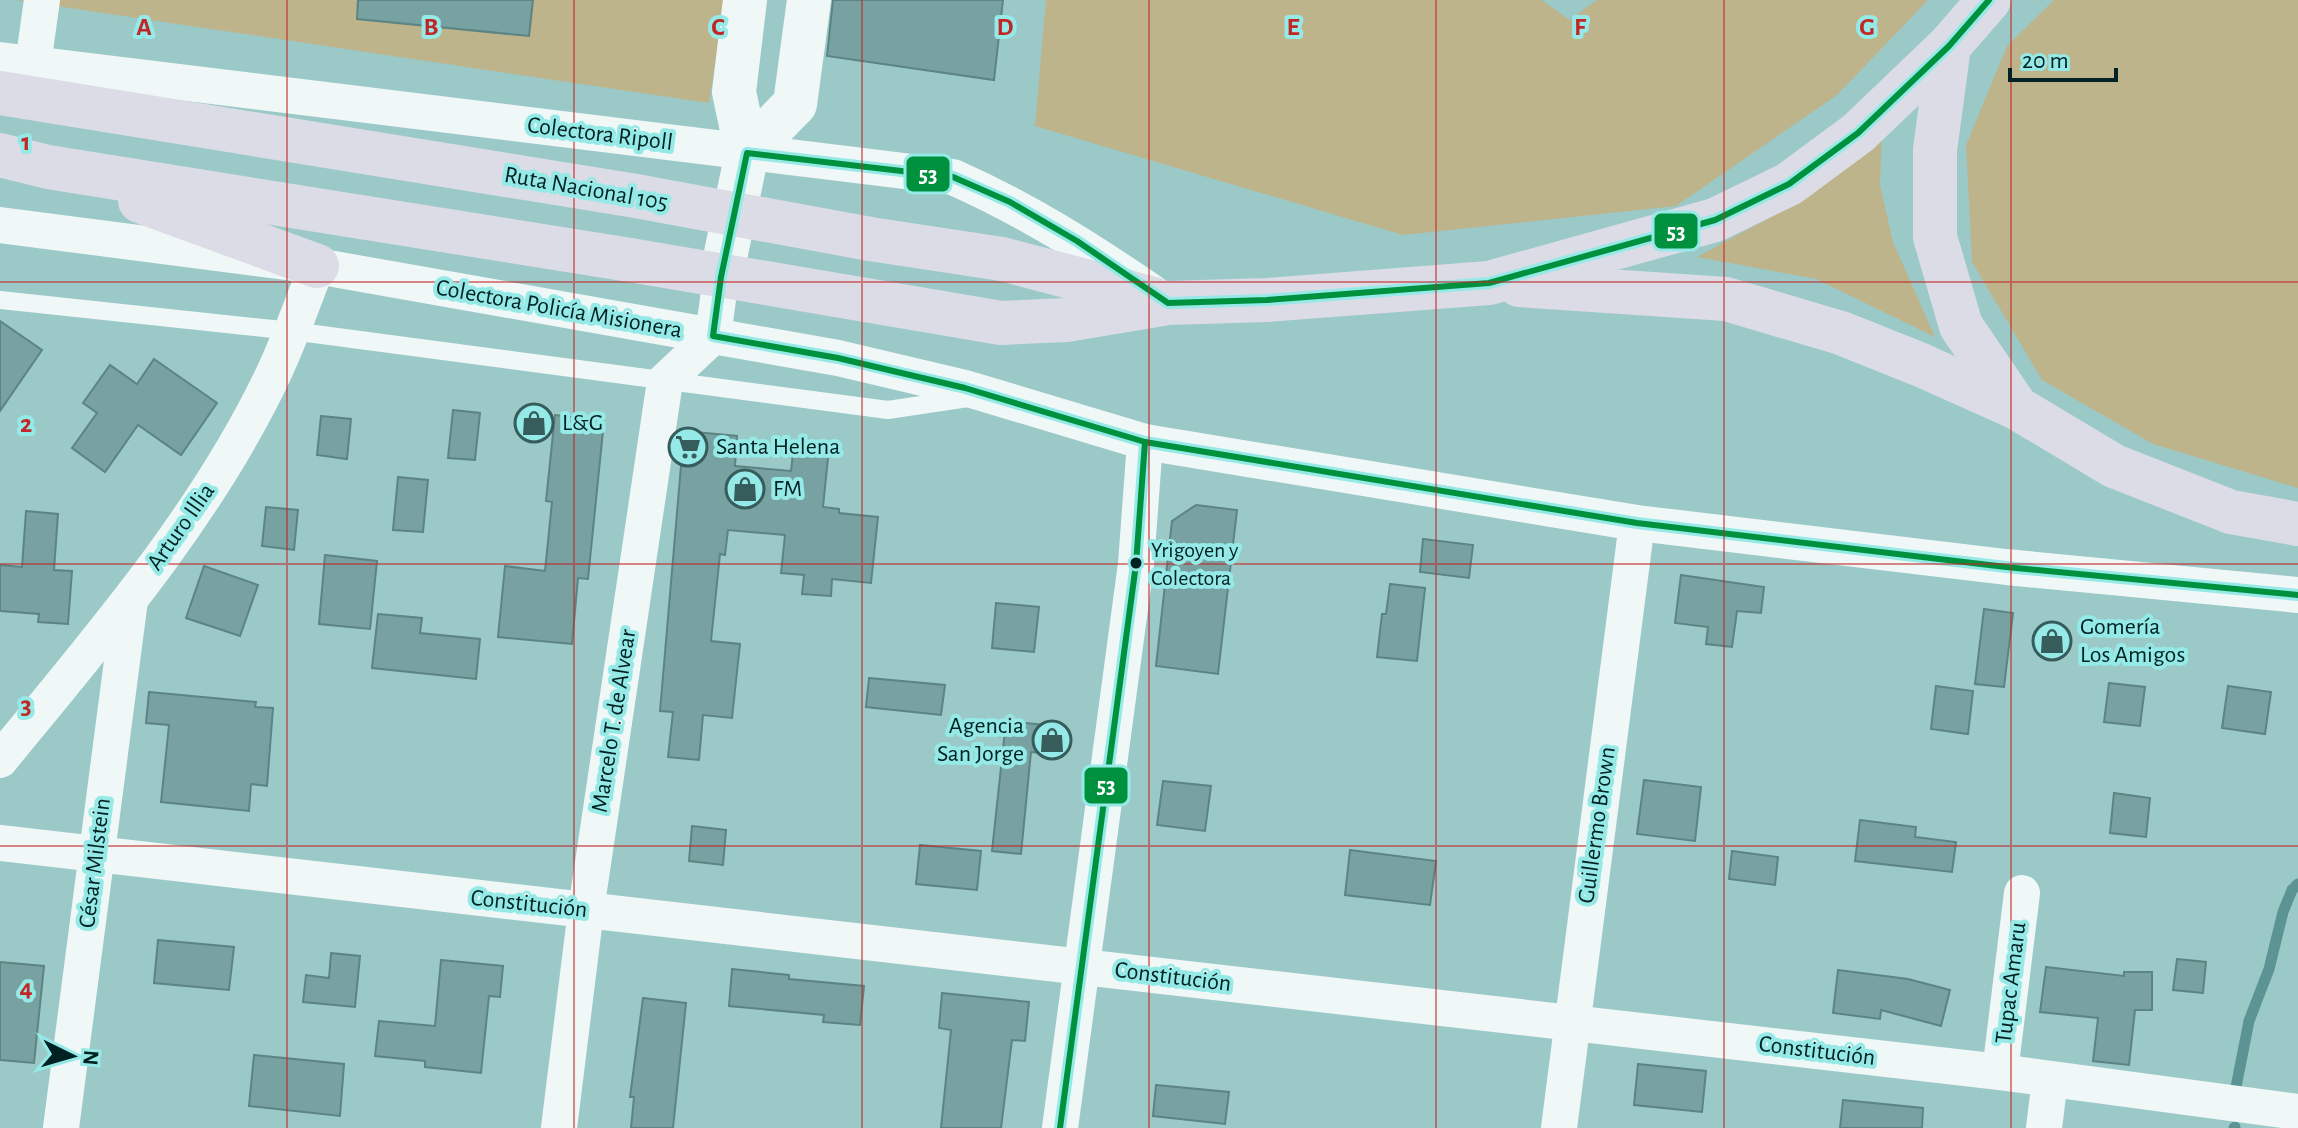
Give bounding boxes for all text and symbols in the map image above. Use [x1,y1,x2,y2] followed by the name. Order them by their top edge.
[136,14,152,40] text: A
[423,14,439,40] text: B
[711,14,725,40] text: C
[996,14,1014,40] text: D
[1286,14,1300,40] text: E
[1574,14,1587,40] text: F
[1859,14,1875,40] text: G
[2010,32,2116,82] scale bar
[2022,49,2069,73] text: 20 m
[526,113,674,155] street label: Colectora Ripoll
[21,129,31,155] text: 1
[905,155,951,193] line badge: 53
[502,163,670,215] street label: Ruta Nacional 105
[919,164,938,186] text: 53
[1653,212,1699,250] line badge: 53
[1667,221,1686,243] text: 53
[434,276,684,342] street label: Colectora Policía Misionera
[513,402,555,444] shop icon: L&G
[20,411,32,437] text: 2
[562,411,603,435] place label: L&G
[667,426,709,468] supermarket icon: Santa Helena
[716,435,840,459] place label: Santa Helena
[724,468,766,510] shop icon: FM
[773,477,802,501] place label: FM
[143,479,219,575] street label: Arturo Illia
[1151,539,1239,589] place label: Yrigoyen y Colectora
[1128,555,1144,571] marker: Yrigoyen y Colectora
[2080,615,2185,667] place label: Gomería Los Amigos
[2031,620,2073,662] shop icon: Gomería Los Amigos
[588,627,640,814] street label: Marcelo T. de Alvear
[20,693,32,719] text: 3
[937,714,1024,766] place label: Agencia San Jorge
[1031,719,1073,761] shop icon: Agencia San Jorge
[1574,745,1620,905] street label: Guillermo Brown
[1083,766,1129,805] line badge: 53
[1097,775,1116,797] text: 53
[75,797,115,929] street label: César Milstein
[470,886,588,922] street label: Constitución
[1992,921,2030,1045] street label: Tupac Amaru
[1113,958,1233,996] street label: Constitución
[19,975,33,1001] text: 4
[32,1016,112,1096] north arrow
[1757,1032,1877,1070] street label: Constitución
[79,1049,103,1066] text: N

